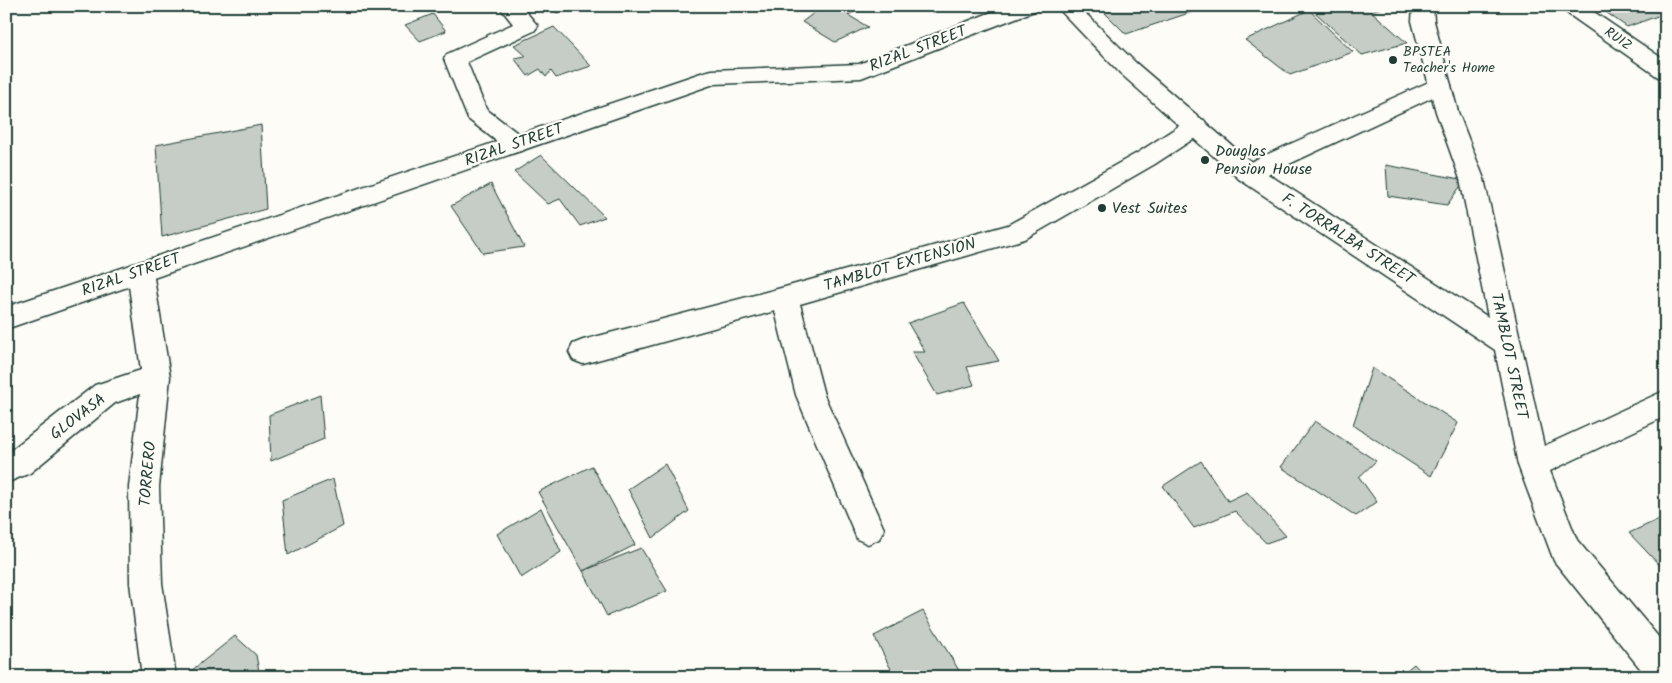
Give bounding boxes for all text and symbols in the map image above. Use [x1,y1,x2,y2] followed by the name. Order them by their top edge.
[866,18,972,79] street label: RIZAL STREET
[1600,22,1636,56] street label: RUIZ
[1403,41,1495,79] place label: BPSTEA Teacher's Home
[1387,54,1399,66] marker: BPSTEA Teacher's Home
[461,116,568,174] street label: RIZAL STREET
[1215,139,1312,182] place label: Douglas Pension House
[1199,154,1211,166] marker: Douglas Pension House
[1277,187,1421,292] street label: F. TORRALBA STREET
[1112,196,1188,221] place label: Vest Suites
[1096,202,1108,214] marker: Vest Suites
[821,231,979,299] street label: TAMBLOT EXTENSION
[78,246,185,304] street label: RIZAL STREET
[1483,291,1535,423] street label: TAMBLOT STREET
[45,387,112,446] street label: GLOVASA
[133,440,163,508] street label: TORRERO

